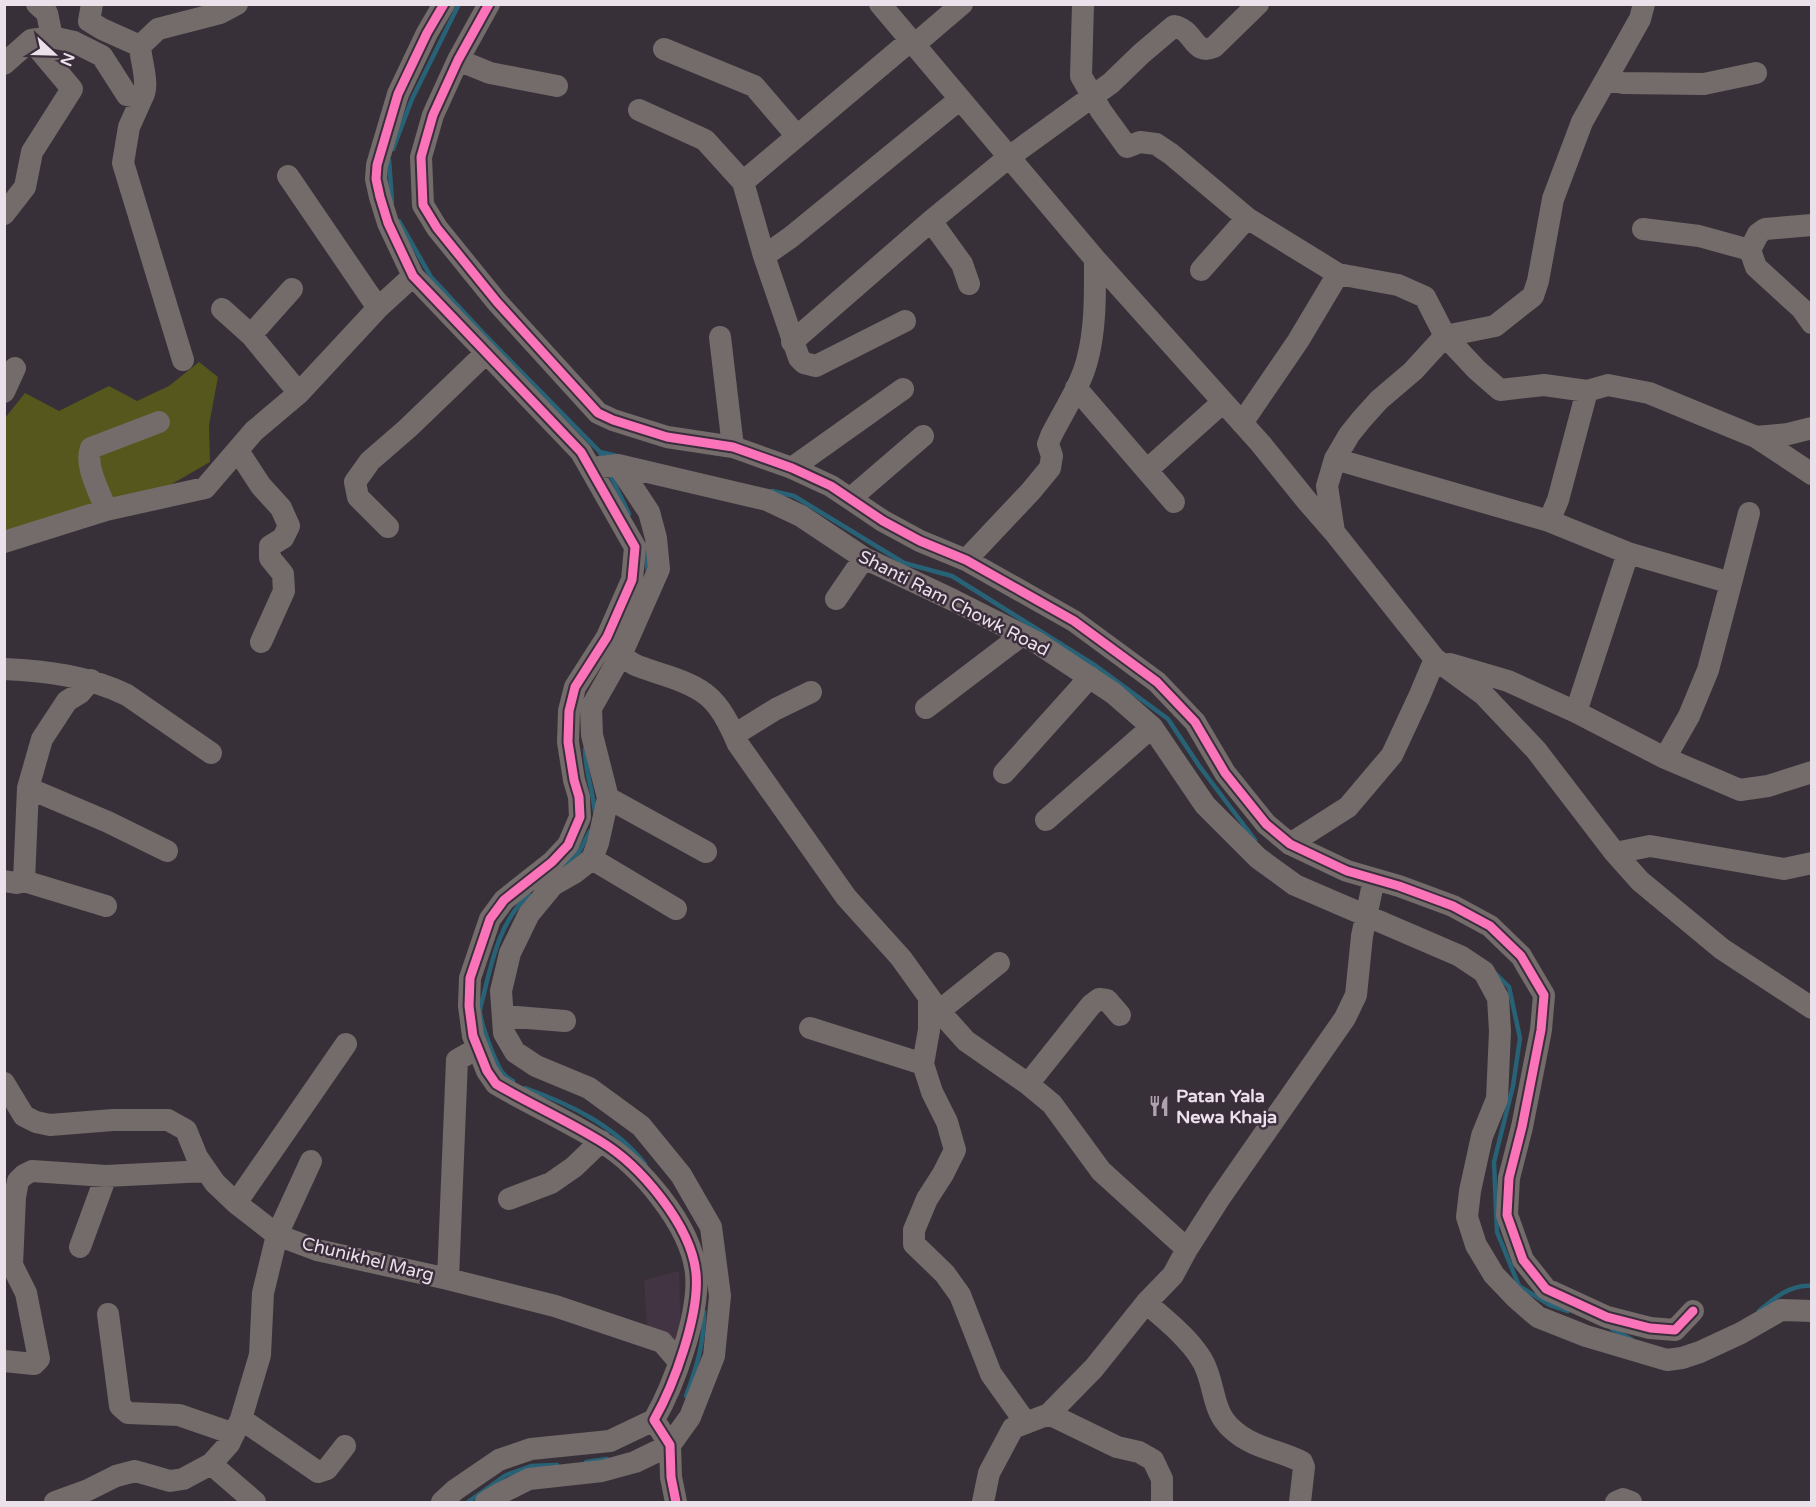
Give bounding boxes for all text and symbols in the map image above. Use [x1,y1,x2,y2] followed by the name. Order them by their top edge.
[24,24,84,84] north arrow
[55,50,79,69] text: N
[855,545,1053,661] street label: Shanti Ram Chowk Road
[1176,1085,1277,1128] place label: Patan Yala Newa Khaja
[1147,1094,1171,1118] restaurant icon: Patan Yala Newa Khaja
[300,1232,436,1286] street label: Chunikhel Marg

